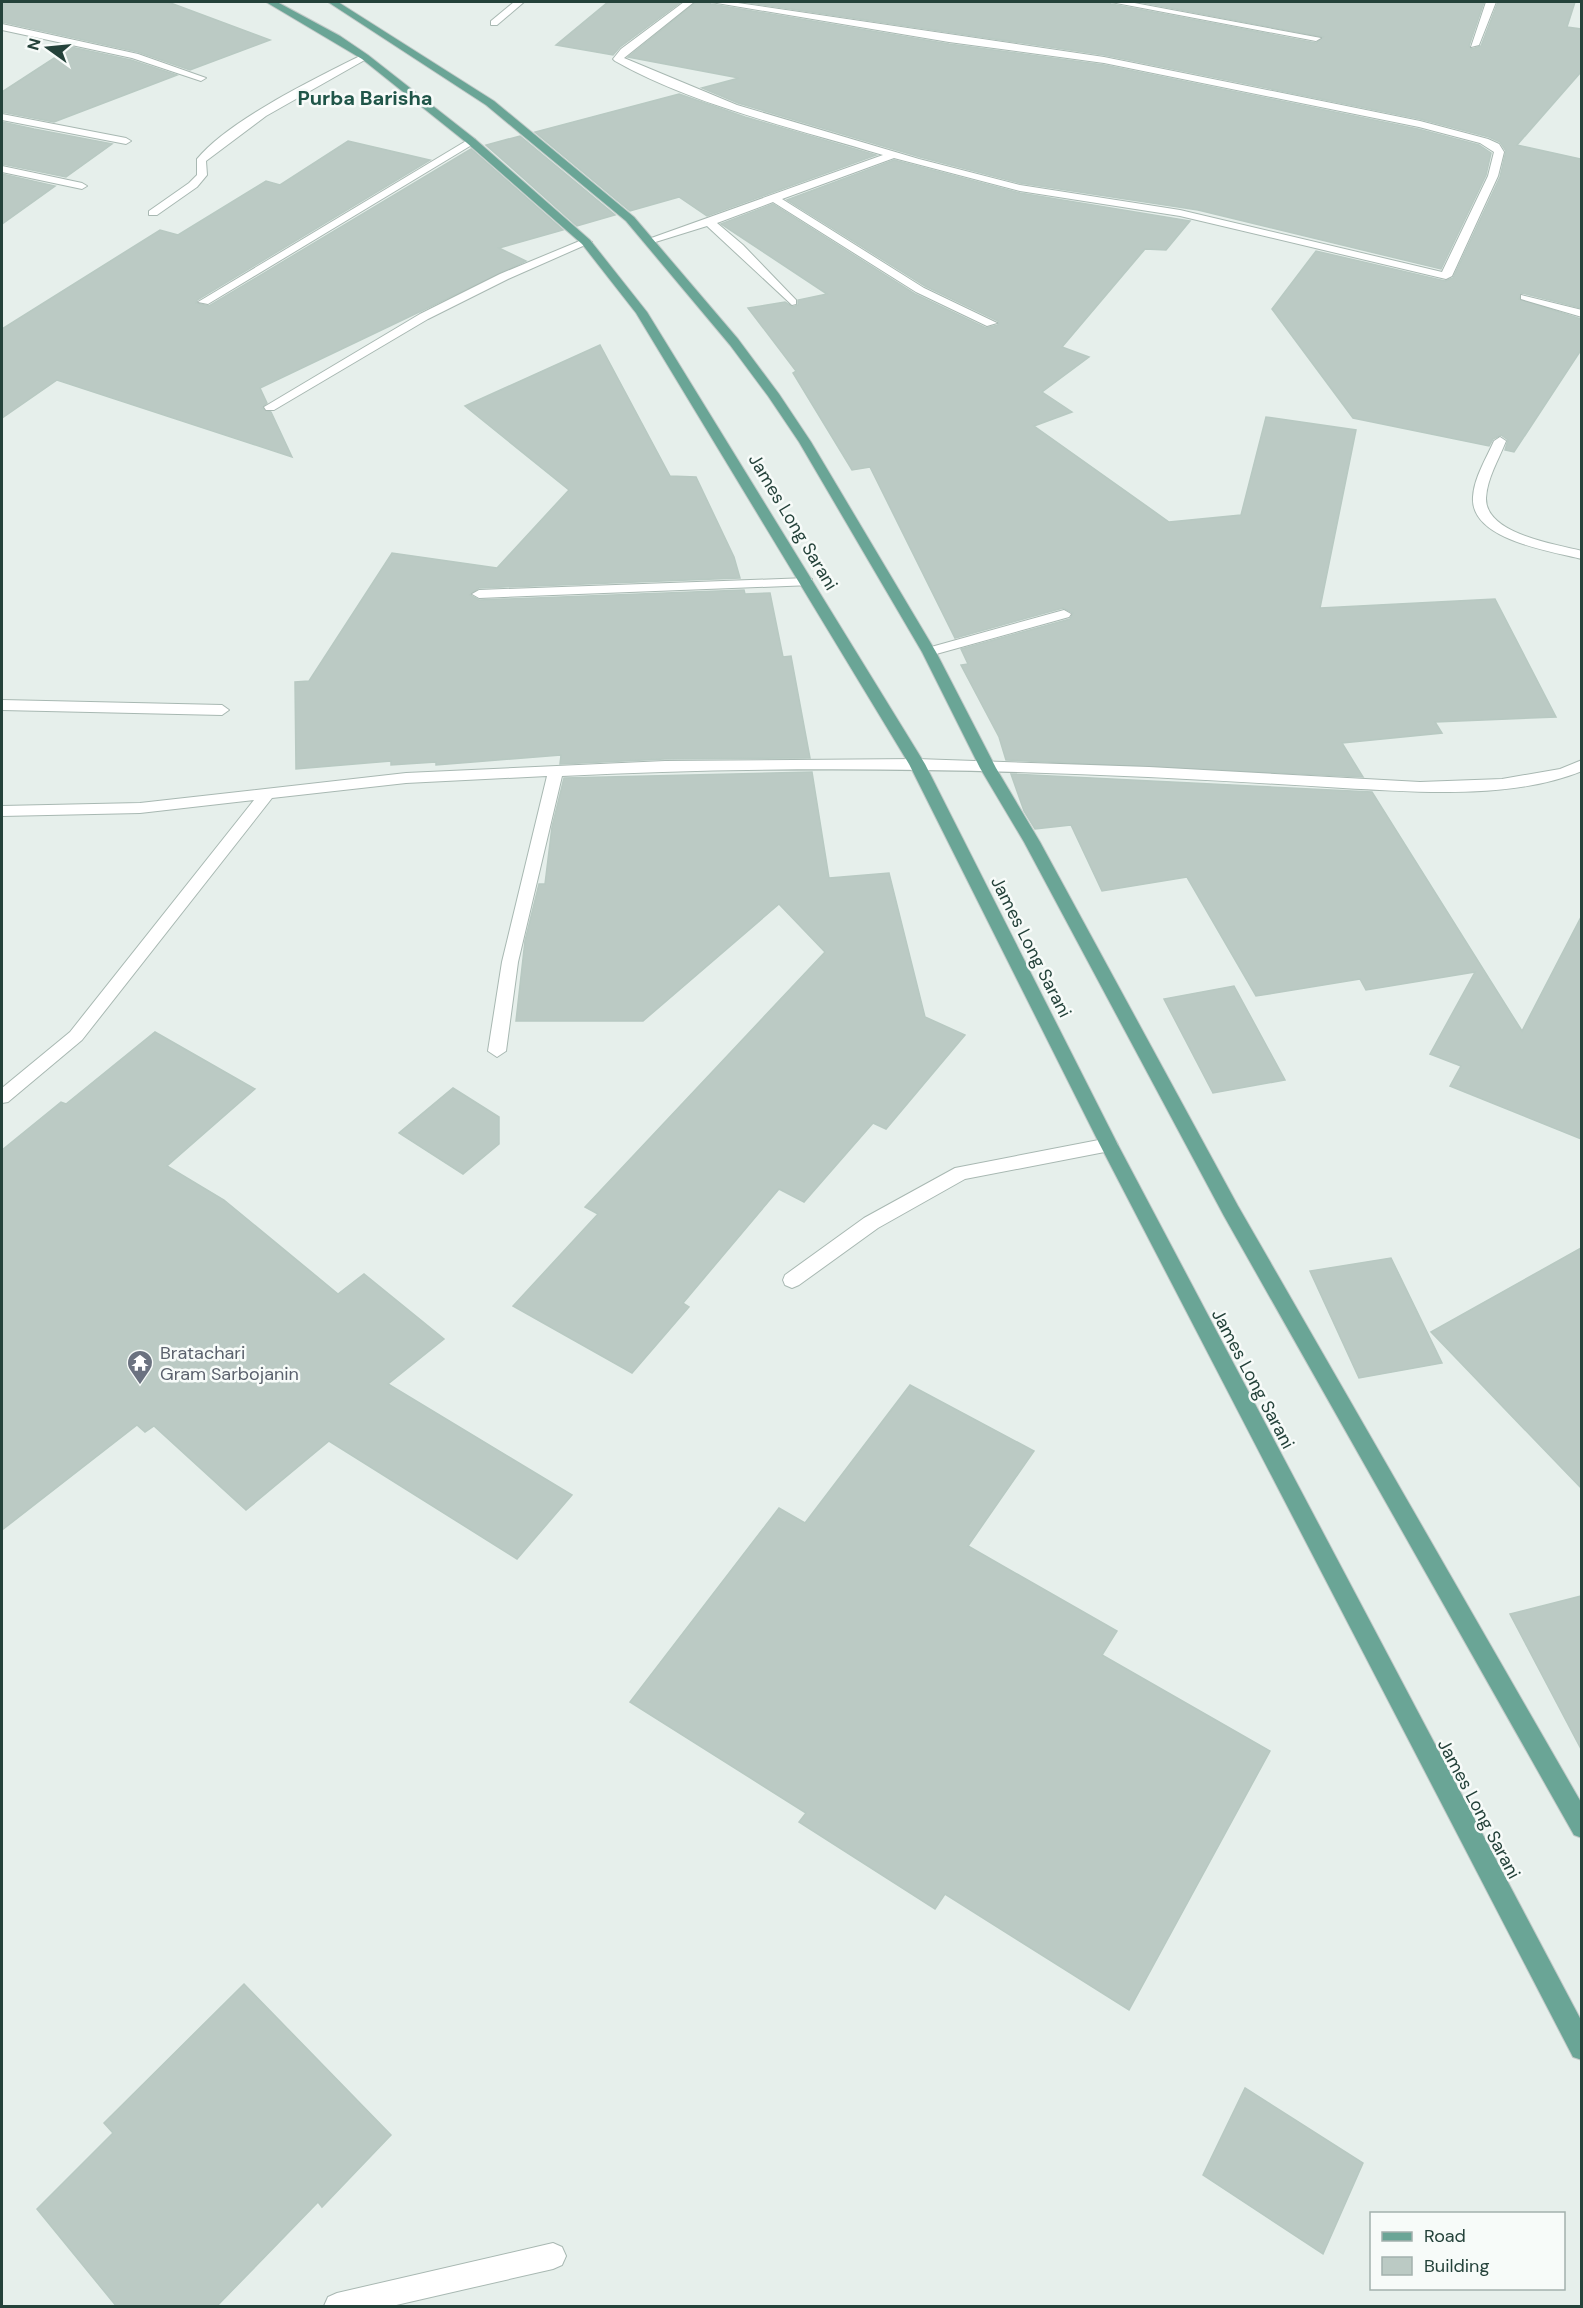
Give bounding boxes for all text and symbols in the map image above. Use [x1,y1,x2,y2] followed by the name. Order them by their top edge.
[18,18,78,78] north arrow
[22,36,46,53] text: N
[297,85,433,111] district label: Purba Barisha
[743,449,843,595] street label: James Long Sarani
[985,872,1077,1022] street label: James Long Sarani
[1206,1305,1300,1453] street label: James Long Sarani
[160,1341,299,1386] place label: Bratachari Gram Sarbojanin
[125,1348,155,1386] temple icon: Bratachari Gram Sarbojanin
[1432,1735,1526,1883] street label: James Long Sarani
[1370,2212,1565,2290] legend
[1424,2224,1466,2248] text: Road
[1424,2254,1489,2278] text: Building

